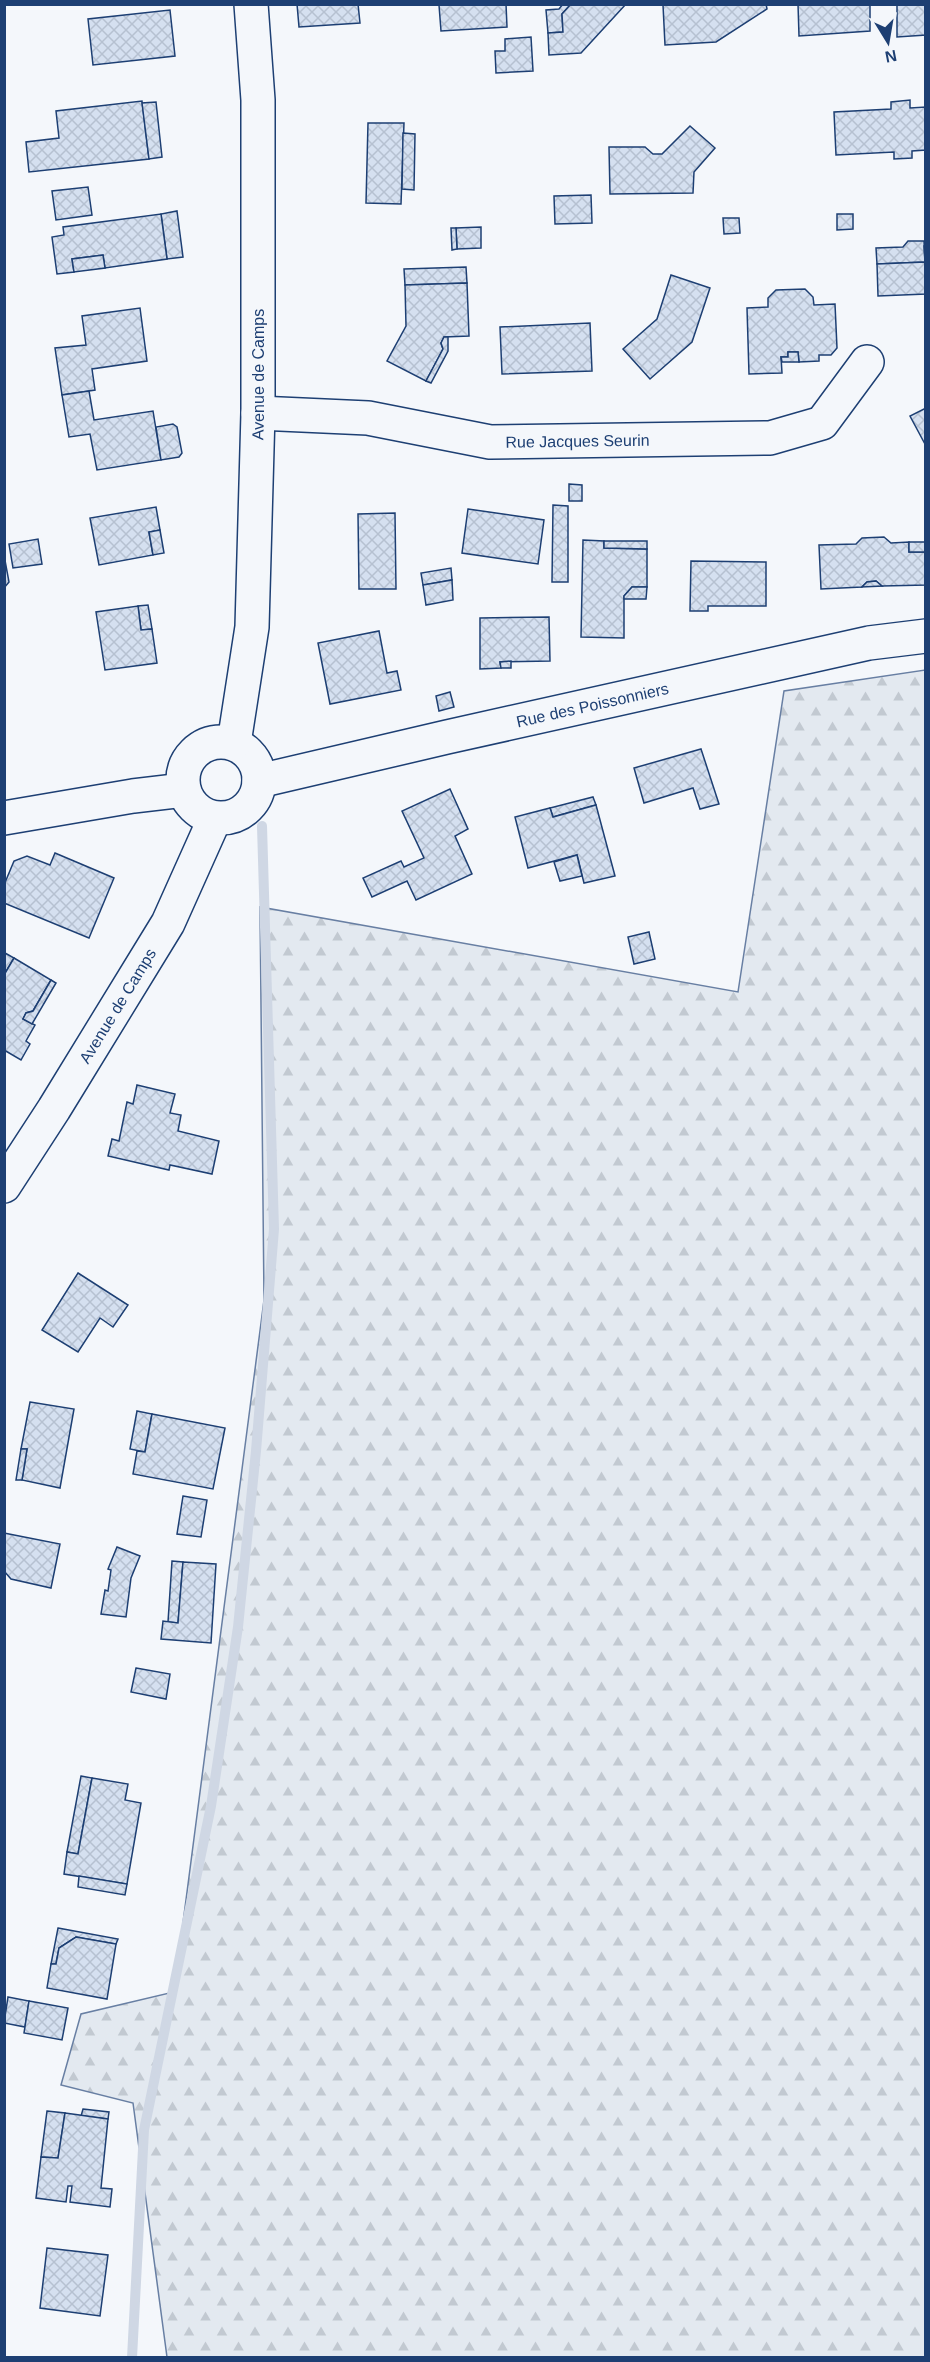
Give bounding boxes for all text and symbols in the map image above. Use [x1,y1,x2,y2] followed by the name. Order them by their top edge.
[858,12,918,72] north arrow
[883,47,898,66] text: N
[249,309,267,440] street label: Avenue de Camps
[505,431,650,450] street label: Rue Jacques Seurin
[514,679,670,730] street label: Rue des Poissonniers
[76,945,159,1066] street label: Avenue de Camps

